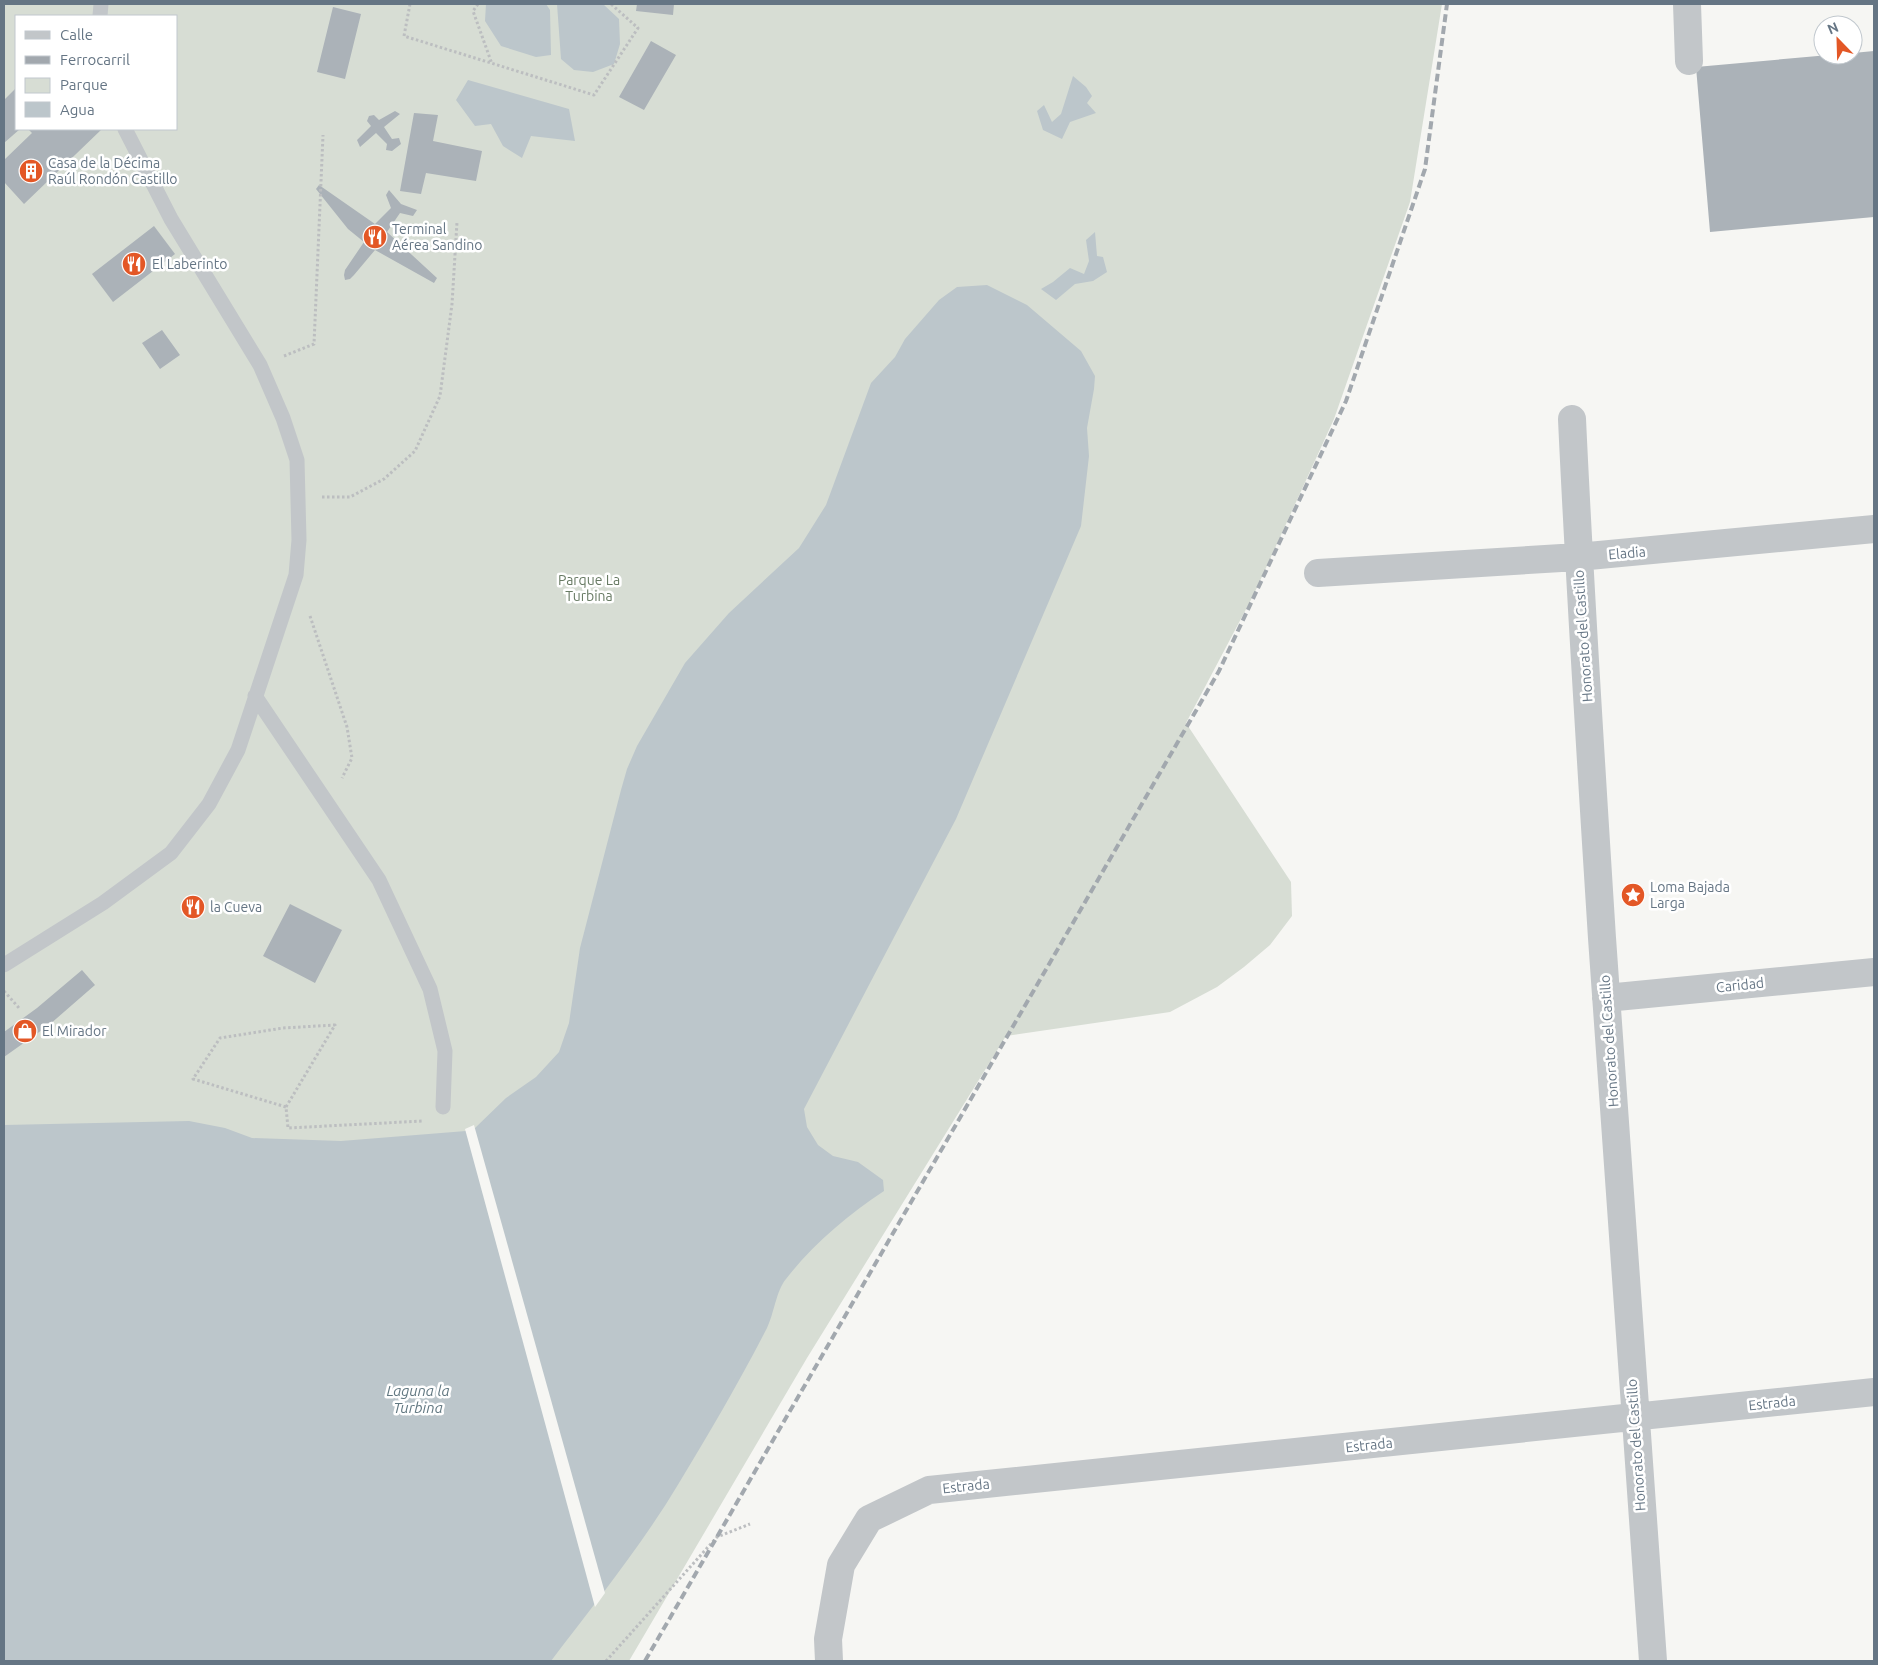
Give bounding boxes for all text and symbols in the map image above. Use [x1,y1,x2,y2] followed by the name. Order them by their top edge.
[15,15,178,130] legend
[1813,15,1863,65] north arrow
[1825,19,1841,37] text: N
[60,26,93,43] text: Calle
[60,51,130,68] text: Ferrocarril
[60,76,108,93] text: Parque
[60,101,95,118] text: Agua
[48,155,178,187] place label: Casa de la Décima Raúl Rondón Castillo
[18,158,44,184] building icon: Casa de la Décima Raúl Rondón Castillo
[392,221,483,253] place label: Terminal Aérea Sandino
[362,224,388,250] restaurant icon: Terminal Aérea Sandino
[121,251,147,277] restaurant icon: El Laberinto
[152,256,227,272] place label: El Laberinto
[1608,543,1646,563] street label: Eladia
[1570,569,1596,703] street label: Honorato del Castillo
[558,572,620,604] park label: Parque La Turbina
[1650,879,1730,911] place label: Loma Bajada Larga
[1620,882,1646,908] place icon: Loma Bajada Larga
[180,894,206,920] restaurant icon: la Cueva
[210,899,262,915] place label: la Cueva
[1596,974,1622,1108] street label: Honorato del Castillo
[1715,975,1765,995] street label: Caridad
[12,1018,38,1044] shop icon: El Mirador
[42,1023,107,1039] place label: El Mirador
[1623,1378,1649,1512] street label: Honorato del Castillo
[386,1382,450,1416] water label: Laguna la Turbina
[1748,1393,1796,1413] street label: Estrada
[1345,1435,1393,1455] street label: Estrada
[942,1476,990,1496] street label: Estrada

